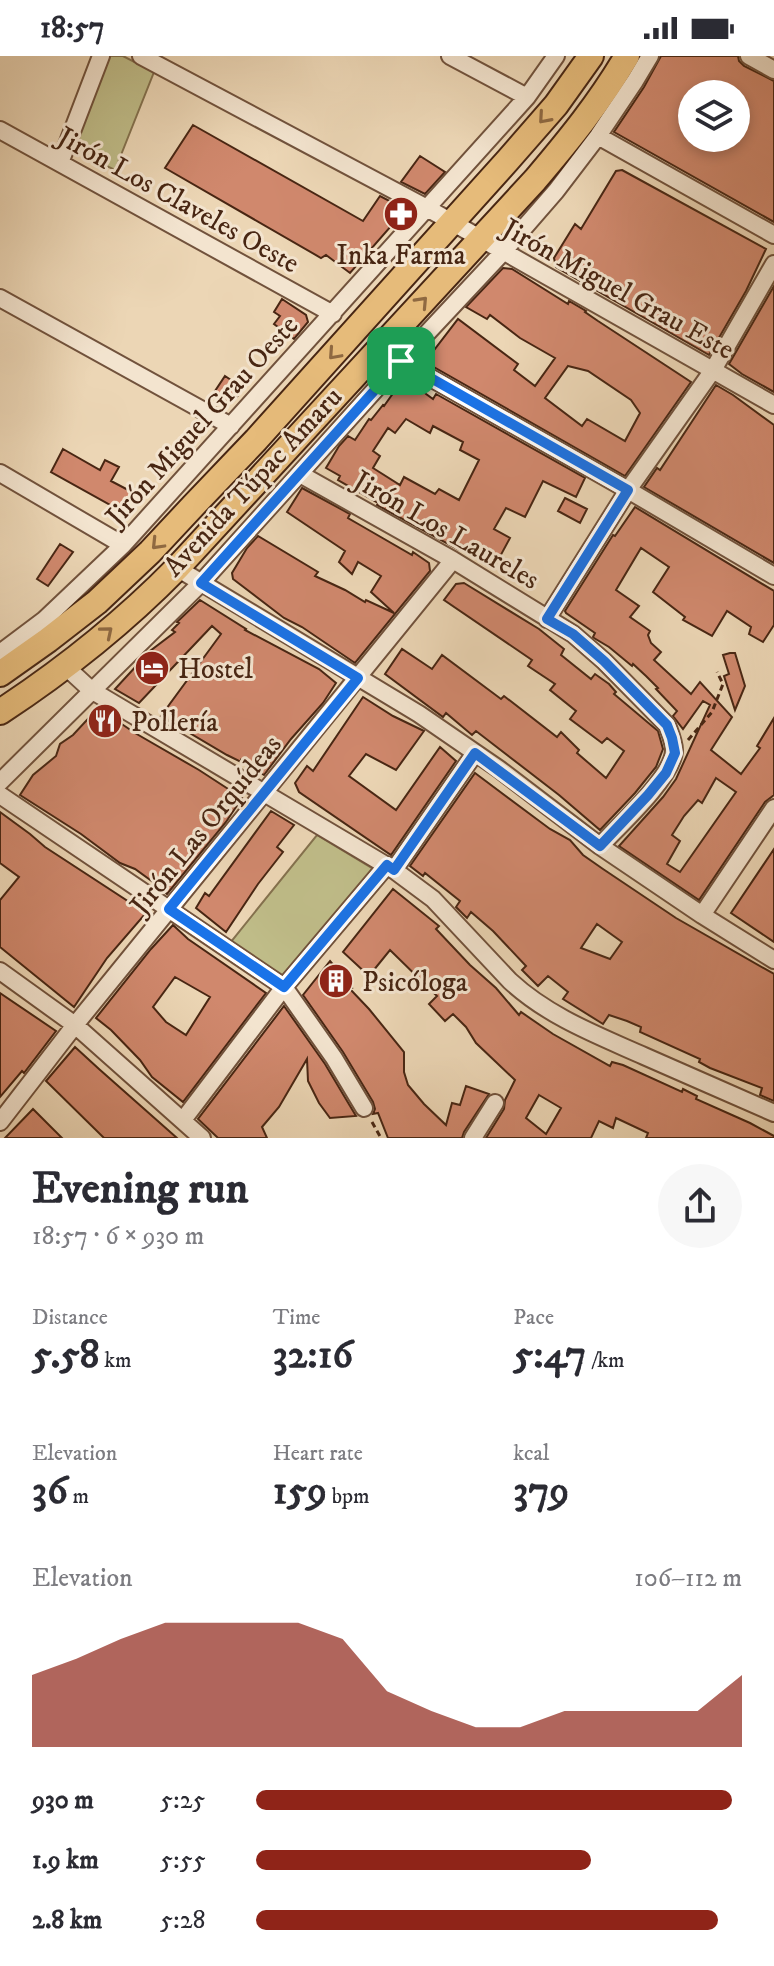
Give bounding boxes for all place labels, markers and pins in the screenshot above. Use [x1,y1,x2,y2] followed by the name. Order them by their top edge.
[382,195,420,233] pharmacy icon: Inka Farma
[336,238,466,273] place label: Inka Farma
[367,327,435,395] pin
[133,649,171,687] hotel icon: Hostel
[178,652,254,687] place label: Hostel
[86,702,124,740] restaurant icon: Pollería
[131,705,218,740] place label: Pollería
[317,962,355,1000] building icon: Psicóloga
[362,965,468,1000] place label: Psicóloga

